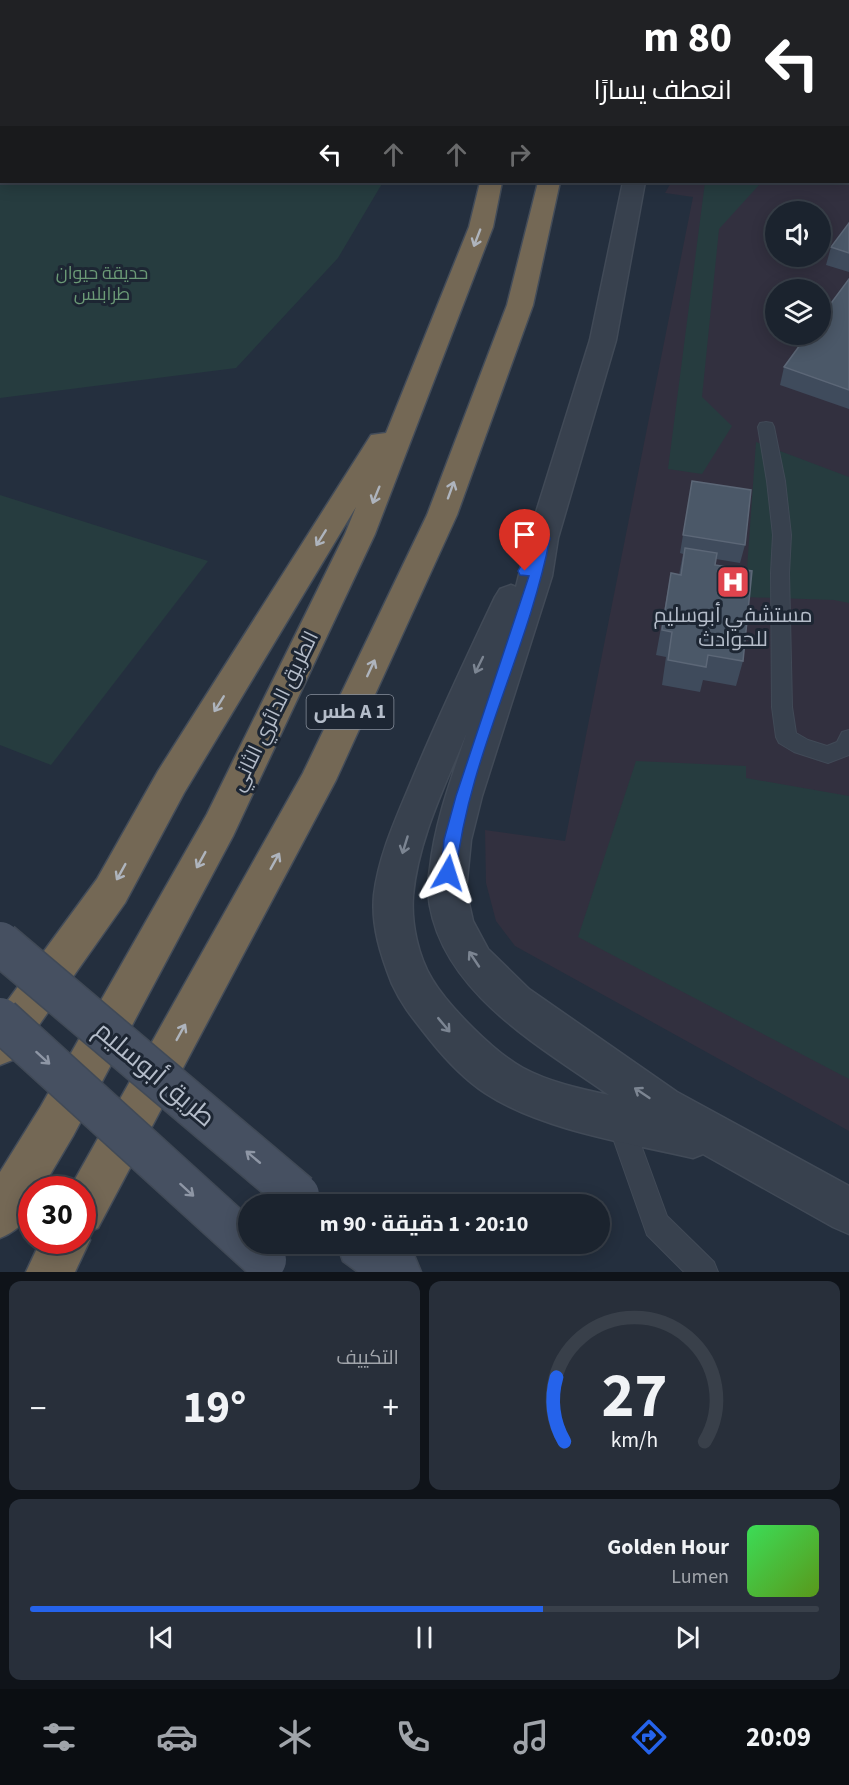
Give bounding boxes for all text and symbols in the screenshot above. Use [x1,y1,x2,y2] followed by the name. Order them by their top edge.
[643,8,732,68] text: 80 m
[753,24,831,102] icon: left
[593,71,732,110] text: انعطف يسارًا
[314,138,347,171] icon: left
[377,138,410,171] icon: ahead
[440,138,473,171] icon: ahead
[503,138,536,171] icon: right
[765,201,831,345] map controls
[765,201,831,267] button: sound
[470,228,481,247] one-way arrow
[56,261,148,307] park label: حديقة حيوان طرابلس
[765,279,831,345] button: layers
[447,481,458,500] one-way arrow
[370,485,381,503] one-way arrow
[499,509,550,571] pin
[508,518,541,551] icon: arrive
[315,529,328,546] one-way arrow
[715,564,751,600] hospital icon: مستشفي أبوسليم للحوادث
[653,600,813,654] place label: مستشفي أبوسليم للحوادث
[222,626,327,797] street label: الطريق الدائري الثاني
[472,655,484,673] one-way arrow
[365,659,377,677] one-way arrow
[213,695,225,712] one-way arrow
[306,695,394,729] road number: طس A 1
[399,835,410,854] one-way arrow
[416,841,480,905] position arrow
[195,851,207,868] one-way arrow
[269,853,281,870] one-way arrow
[115,863,127,880] one-way arrow
[468,952,480,968] one-way arrow
[86,1012,224,1136] street label: طريق أبوسليم
[437,1017,451,1032] one-way arrow
[175,1024,187,1041] one-way arrow
[35,1051,50,1065] one-way arrow
[633,1087,650,1100] one-way arrow
[246,1150,261,1164] one-way arrow
[18,1176,96,1254] speed limit sign: 30
[180,1183,195,1197] one-way arrow
[320,1208,528,1240] text: 20:10 · 1 دقيقة · 90 m
[336,1344,399,1372] text: التكييف
[602,1352,667,1441] text: 27
[183,1376,246,1440] text: 19°
[30,1385,46,1432] text: −
[383,1385,399,1432] text: +
[611,1426,658,1457] text: km/h
[607,1531,729,1563] text: Golden Hour
[671,1563,729,1591] text: Lumen
[145,1621,178,1654] icon: previous
[408,1621,441,1654] icon: pause
[671,1621,704,1654] icon: next
[38,1716,80,1758] icon: filters
[156,1716,198,1758] icon: car
[274,1716,316,1758] icon: climate
[392,1716,434,1758] icon: phone
[510,1716,552,1758] icon: music
[628,1716,670,1758] icon: directions
[746,1718,811,1757] text: 20:09

